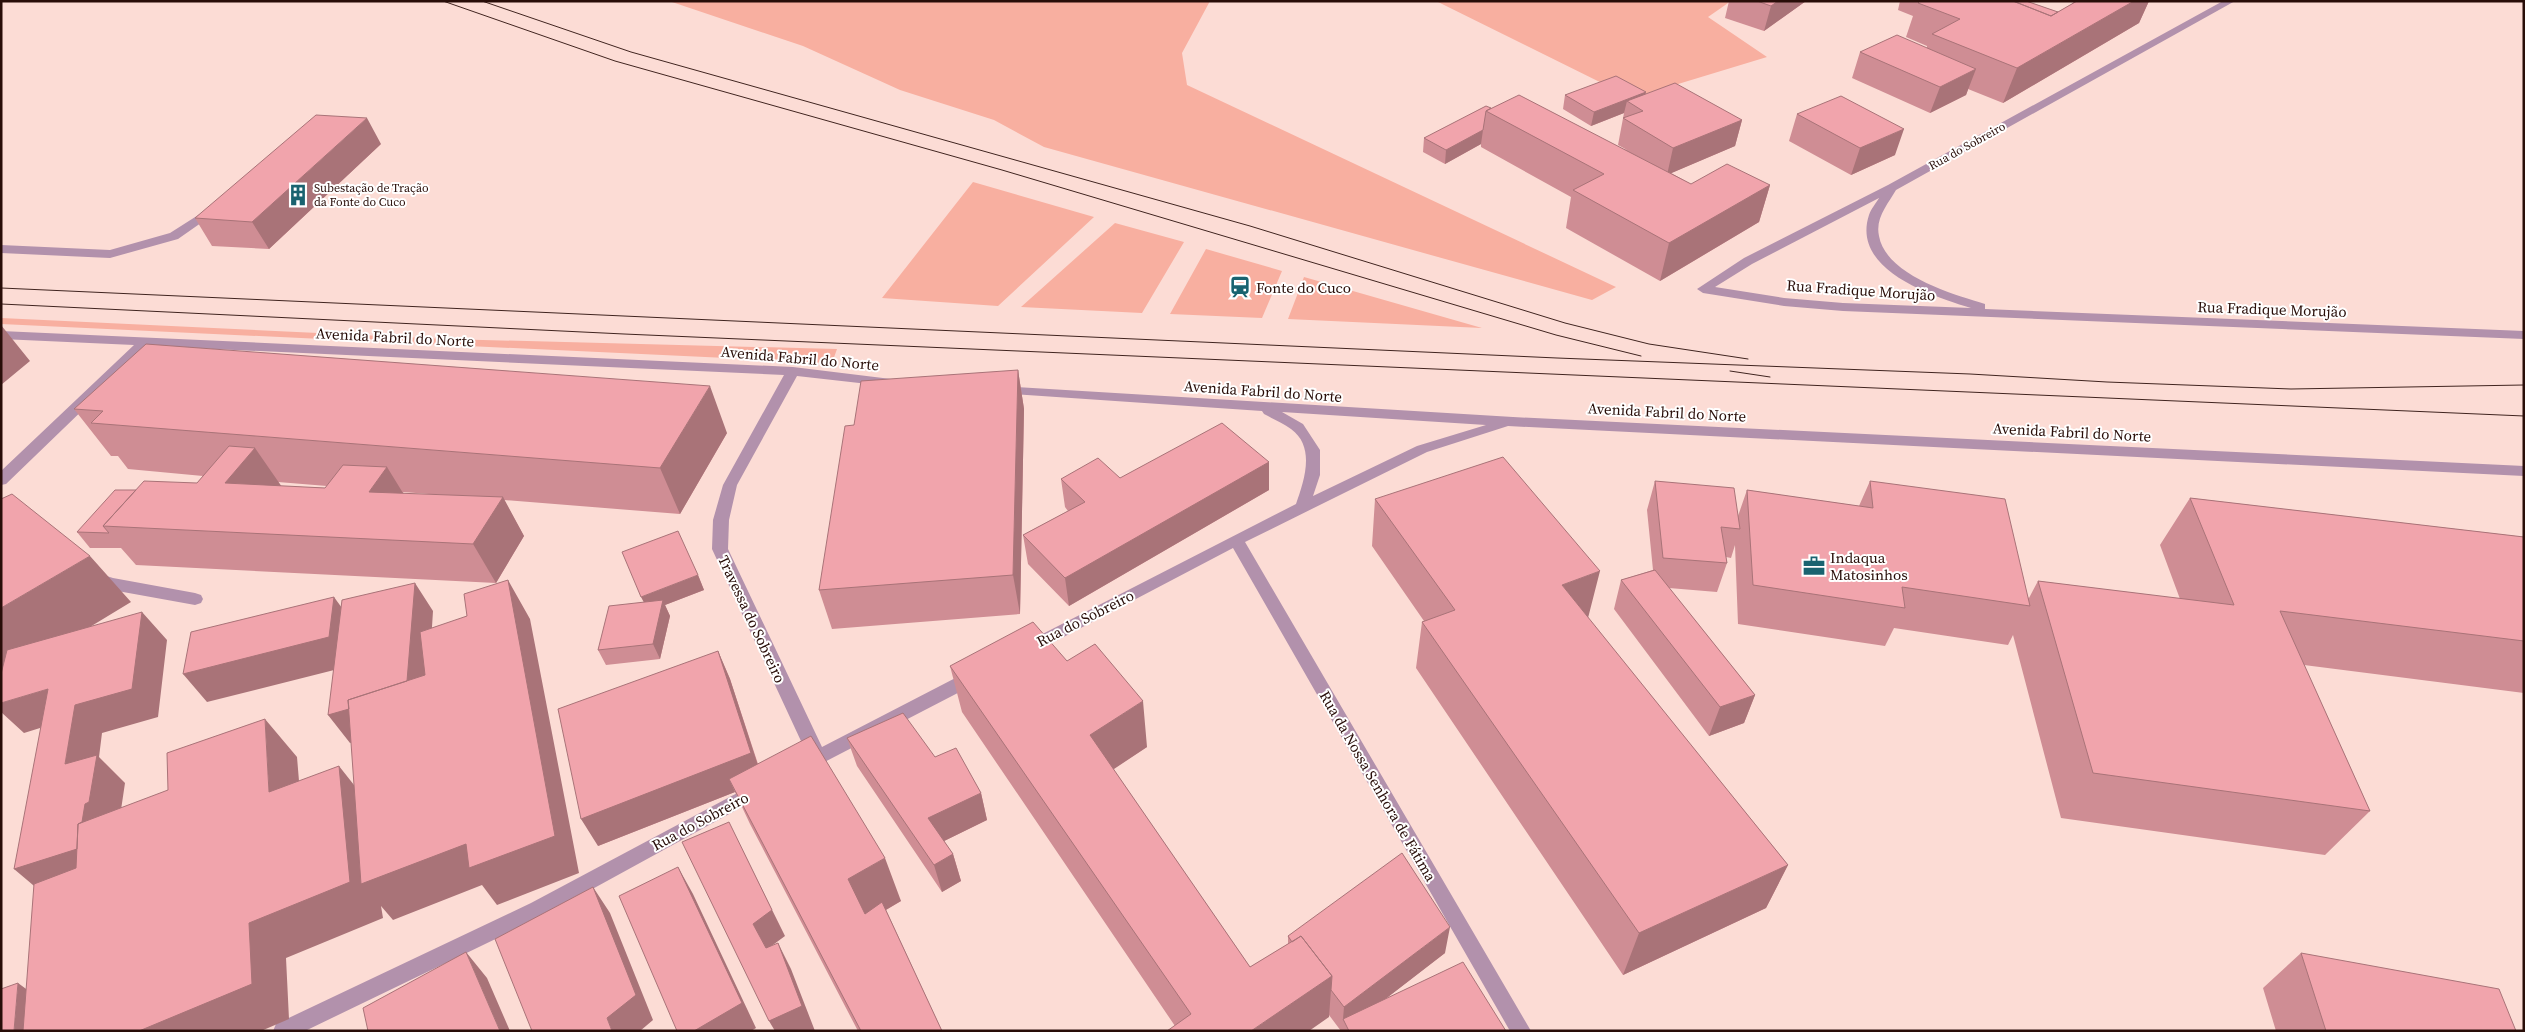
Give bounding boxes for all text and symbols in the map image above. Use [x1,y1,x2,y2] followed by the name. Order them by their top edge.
[1926,118,2009,174] street label: Rua do Sobreiro
[314,180,429,210] place label: Subestação de Tração da Fonte do Cuco
[285,182,311,208] building icon: Subestação de Tração da Fonte do Cuco
[1227,274,1253,300] station icon: Fonte do Cuco
[1786,274,1936,306] street label: Rua Fradique Morujão
[1256,277,1351,298] place label: Fonte do Cuco
[2197,296,2347,322] street label: Rua Fradique Morujão
[315,322,475,352] street label: Avenida Fabril do Norte
[720,341,880,375] street label: Avenida Fabril do Norte
[1183,375,1343,407] street label: Avenida Fabril do Norte
[1587,397,1747,427] street label: Avenida Fabril do Norte
[1992,417,2152,447] street label: Avenida Fabril do Norte
[1830,547,1908,585] place label: Indaqua Matosinhos
[713,552,791,686] street label: Travessa do Sobreiro
[1801,553,1827,579] office icon: Indaqua Matosinhos
[1033,584,1137,652] street label: Rua do Sobreiro
[1315,687,1442,886] street label: Rua da Nossa Senhora de Fátima
[648,787,752,855] street label: Rua do Sobreiro

